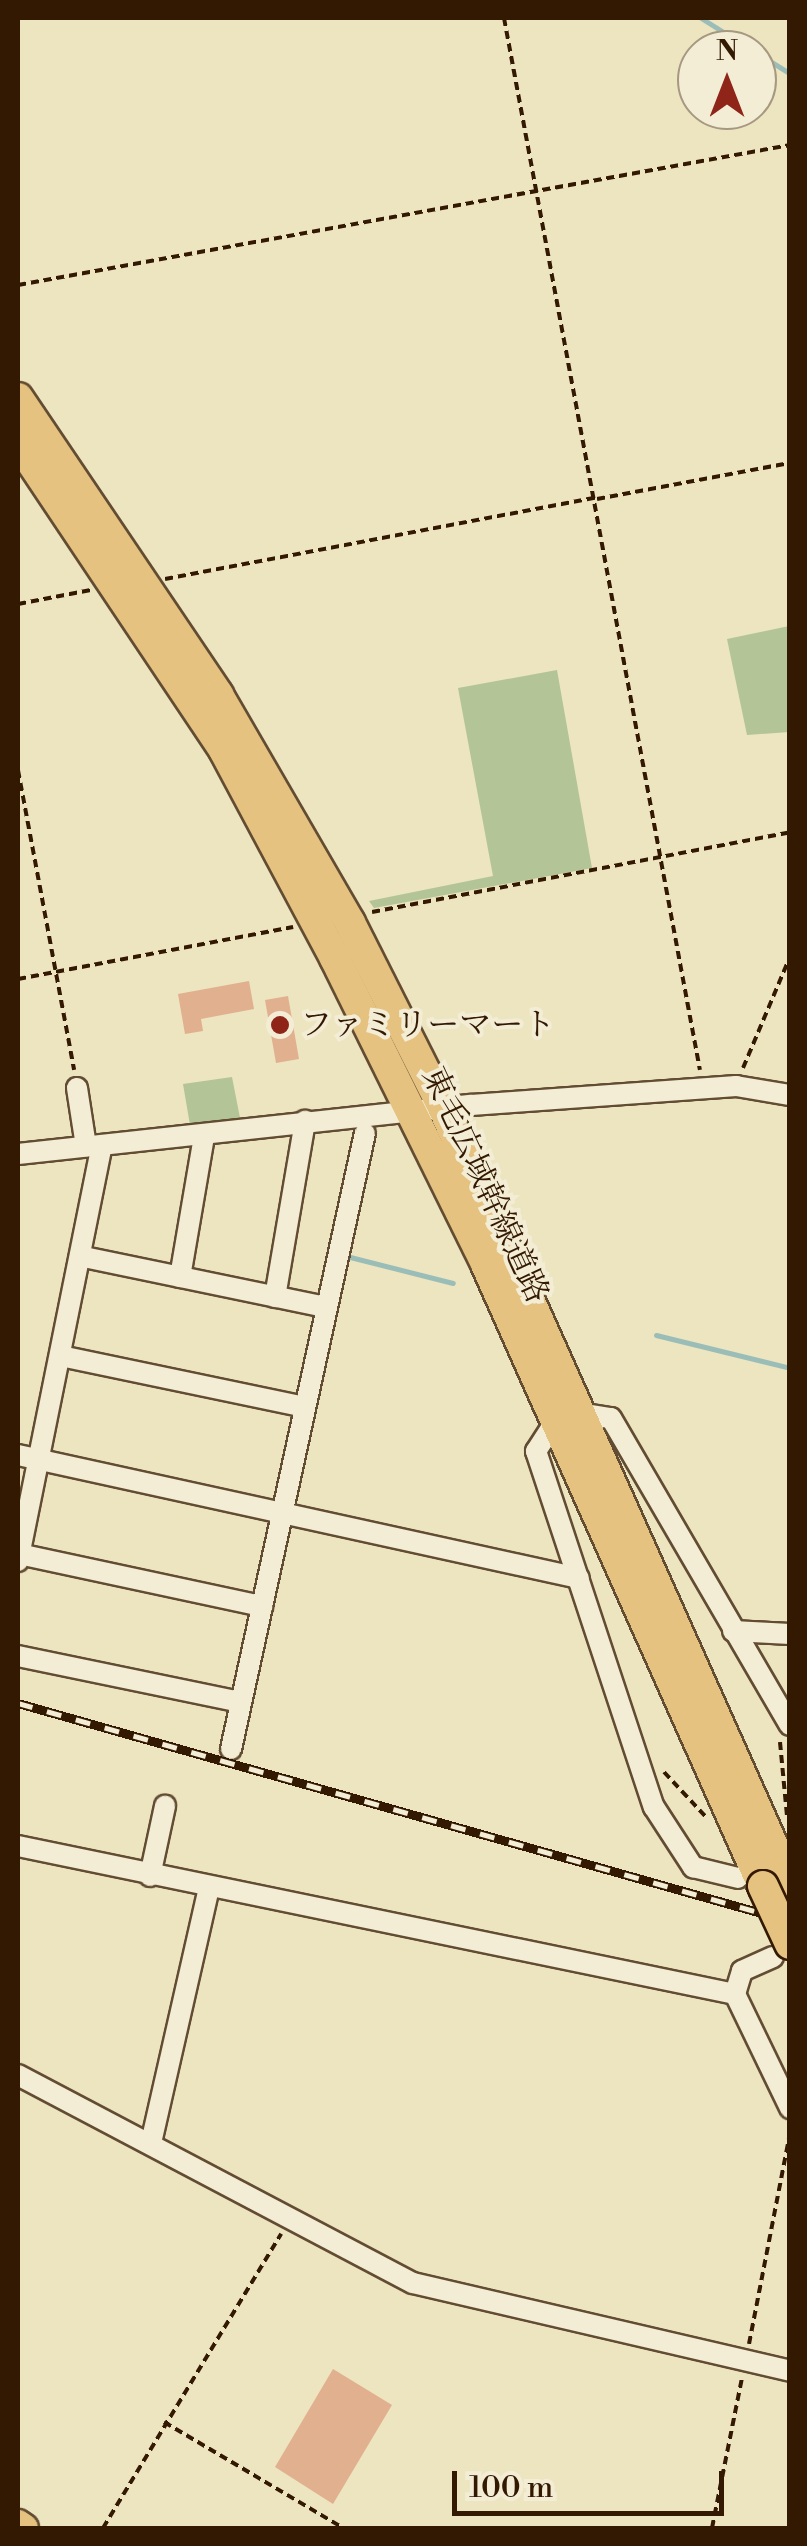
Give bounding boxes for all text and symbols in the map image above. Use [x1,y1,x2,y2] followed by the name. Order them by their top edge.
[677,30,777,130] north arrow
[716,34,738,69] text: N
[300,1006,556,1044] place label: ファミリーマート
[269,1014,291,1036] marker: ファミリーマート
[414,1061,556,1309] street label: 東毛広域幹線道路
[457,2451,730,2513] scale bar
[469,2469,553,2507] text: 100 m

